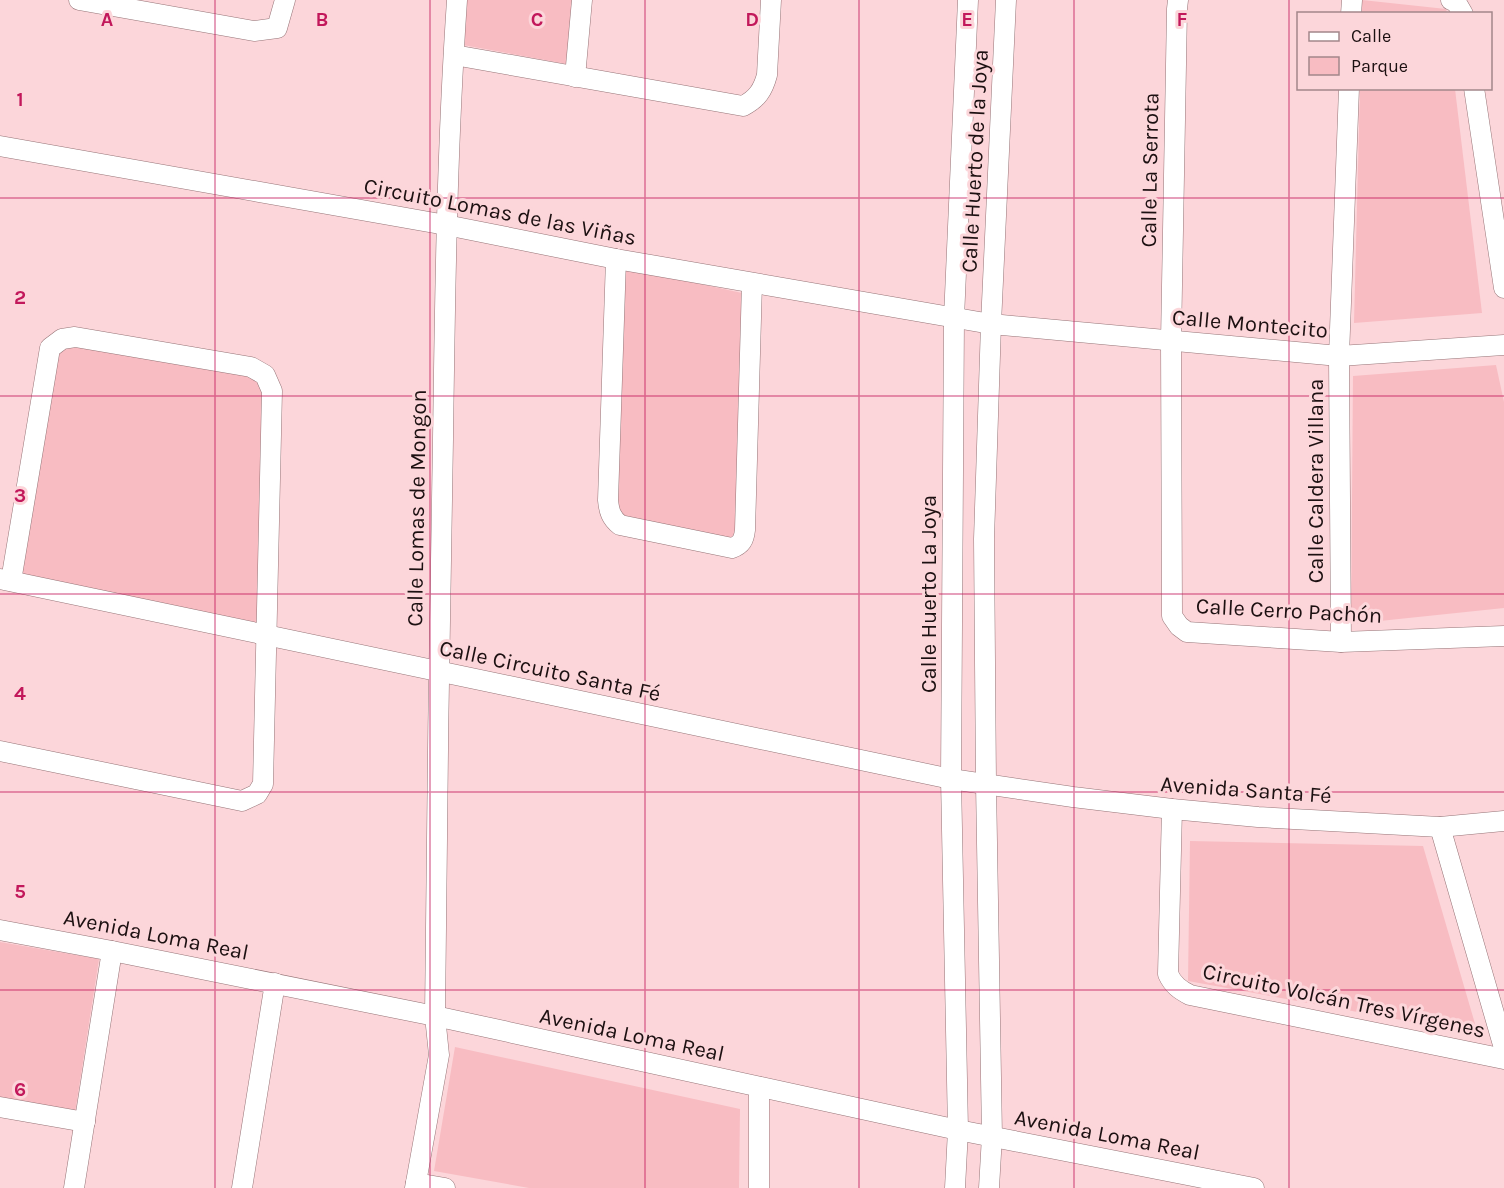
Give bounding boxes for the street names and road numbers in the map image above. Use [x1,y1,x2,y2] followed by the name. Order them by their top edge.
[956,49,994,273] street label: Calle Huerto de la Joya
[1136,92,1164,248] street label: Calle La Serrota
[362,173,638,251] street label: Circuito Lomas de las Viñas
[1171,304,1329,344] street label: Calle Montecito
[1303,379,1329,583] street label: Calle Caldera Villana
[402,389,432,627] street label: Calle Lomas de Mongon
[916,495,942,693] street label: Calle Huerto La Joya
[1195,593,1383,629] street label: Calle Cerro Pachón
[437,635,663,707] street label: Calle Circuito Santa Fé
[1160,771,1332,809] street label: Avenida Santa Fé
[61,904,251,966] street label: Avenida Loma Real
[1200,958,1488,1044] street label: Circuito Volcán Tres Vírgenes
[537,1003,727,1067] street label: Avenida Loma Real
[1012,1104,1202,1166] street label: Avenida Loma Real

